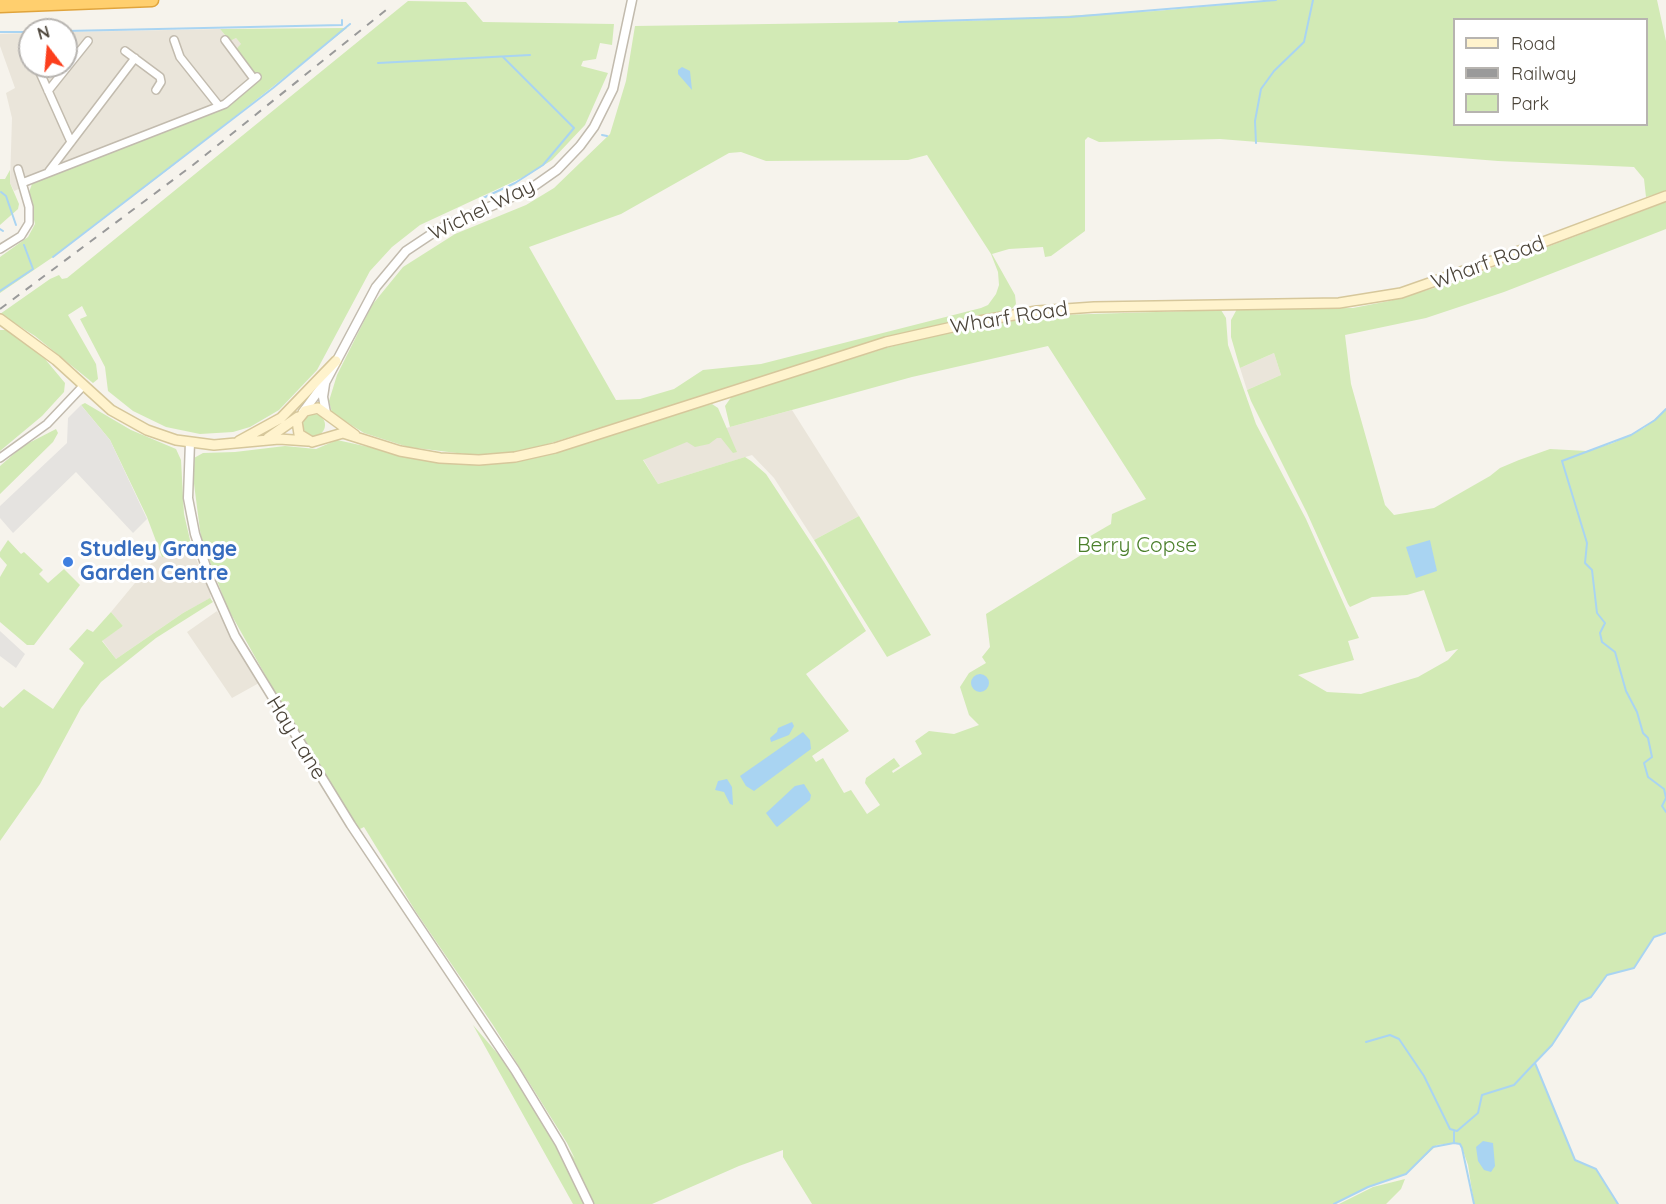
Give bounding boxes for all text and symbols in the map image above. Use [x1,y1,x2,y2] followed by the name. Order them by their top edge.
[18,18,78,78] north arrow
[1453,18,1648,126] legend
[35,21,52,44] text: N
[1511,32,1556,55] text: Road
[1511,62,1577,85] text: Railway
[1511,92,1549,115] text: Park
[425,174,539,246] street label: Wichel Way
[1428,231,1548,295] street label: Wharf Road
[949,296,1069,340] street label: Wharf Road
[1077,533,1197,559] park label: Berry Copse
[80,537,237,587] place label: Studley Grange Garden Centre
[61,555,75,569] marker: Studley Grange Garden Centre
[261,692,331,784] street label: Hay Lane

